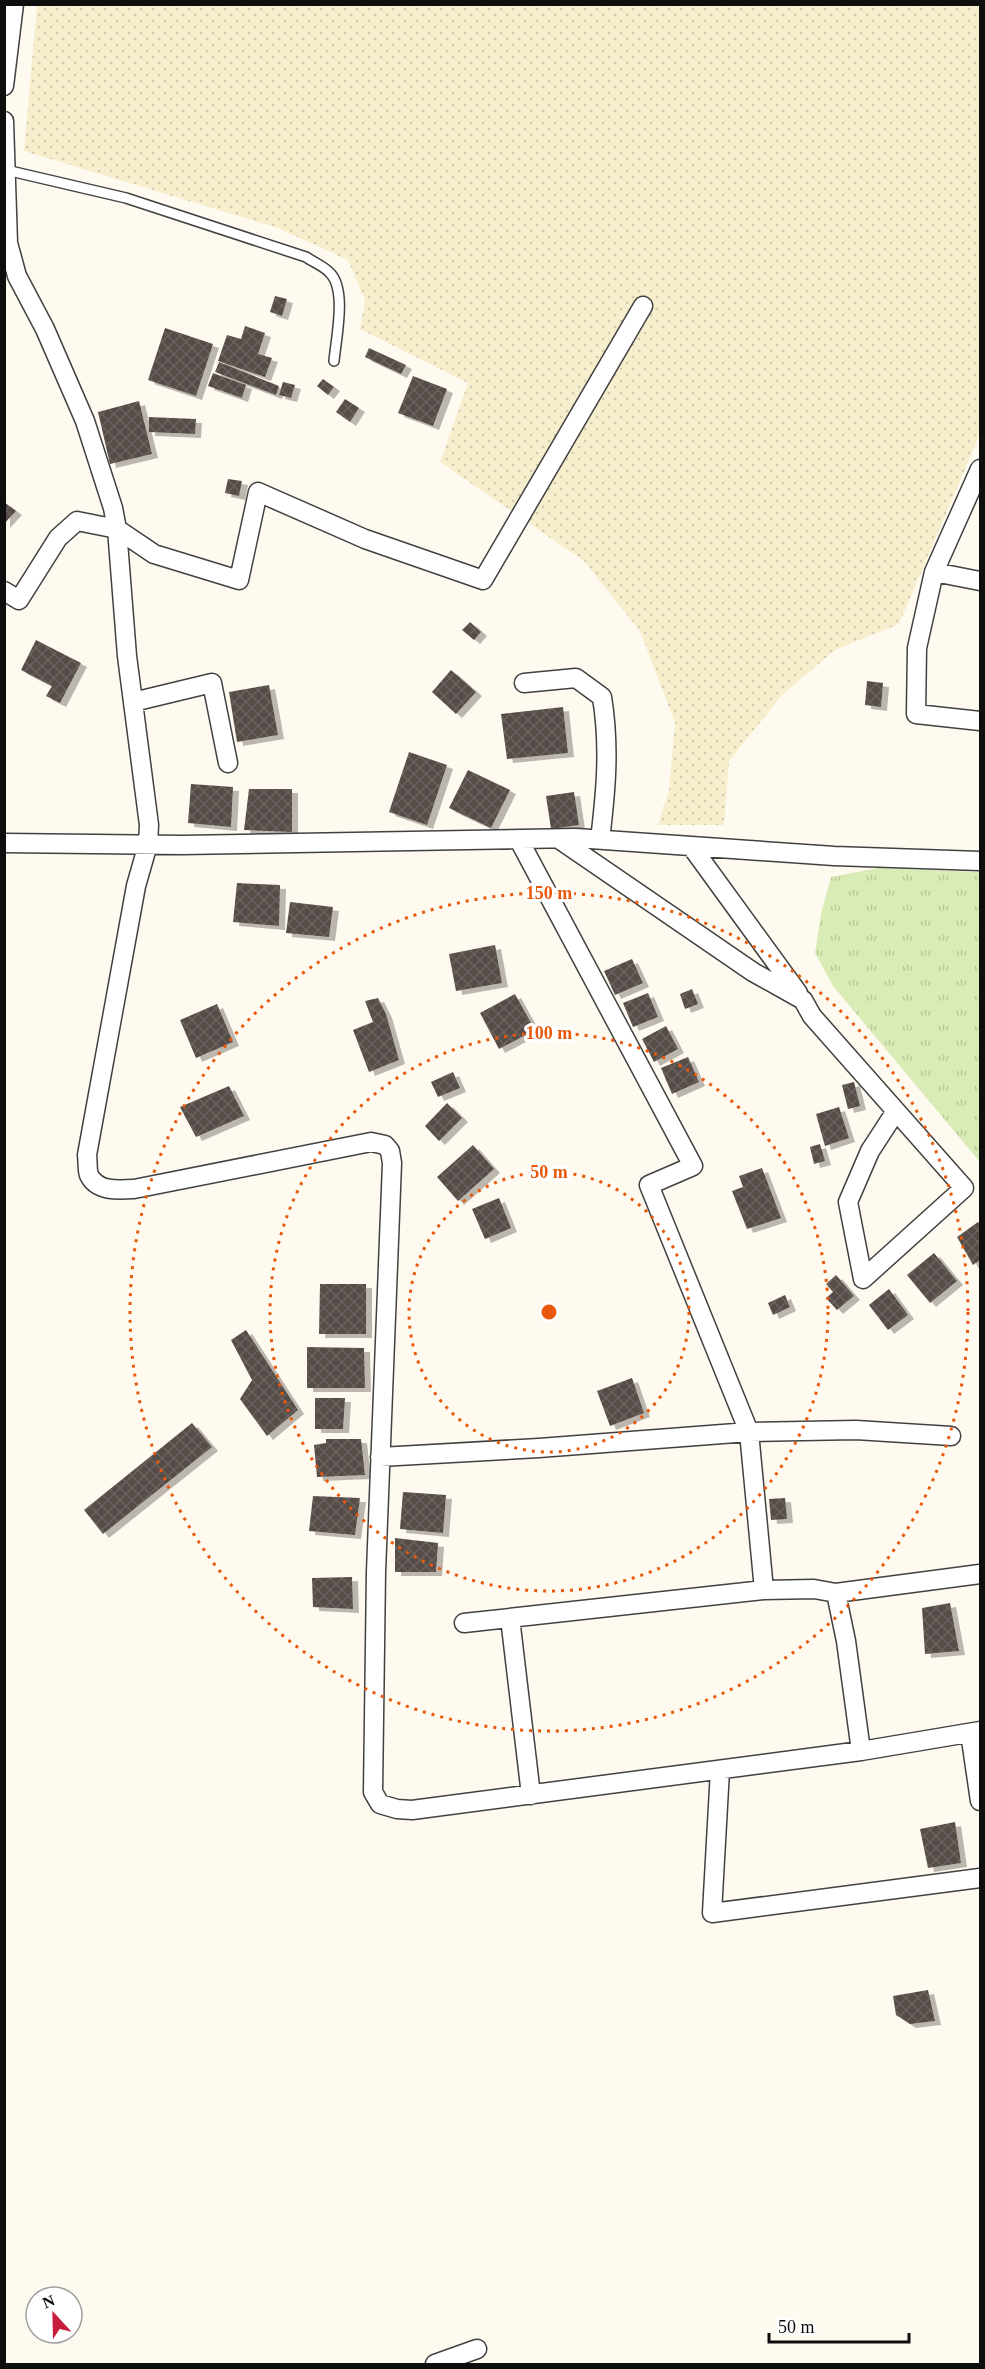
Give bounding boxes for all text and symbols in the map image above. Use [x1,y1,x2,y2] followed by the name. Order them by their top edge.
[526,883,572,903] text: 150 m
[526,1023,572,1043] text: 100 m
[530,1162,568,1182] text: 50 m
[539,1302,559,1322] centre of rings
[24,2285,84,2345] north arrow
[40,2291,58,2312] text: N
[769,2306,908,2344] scale bar
[778,2317,815,2337] text: 50 m

